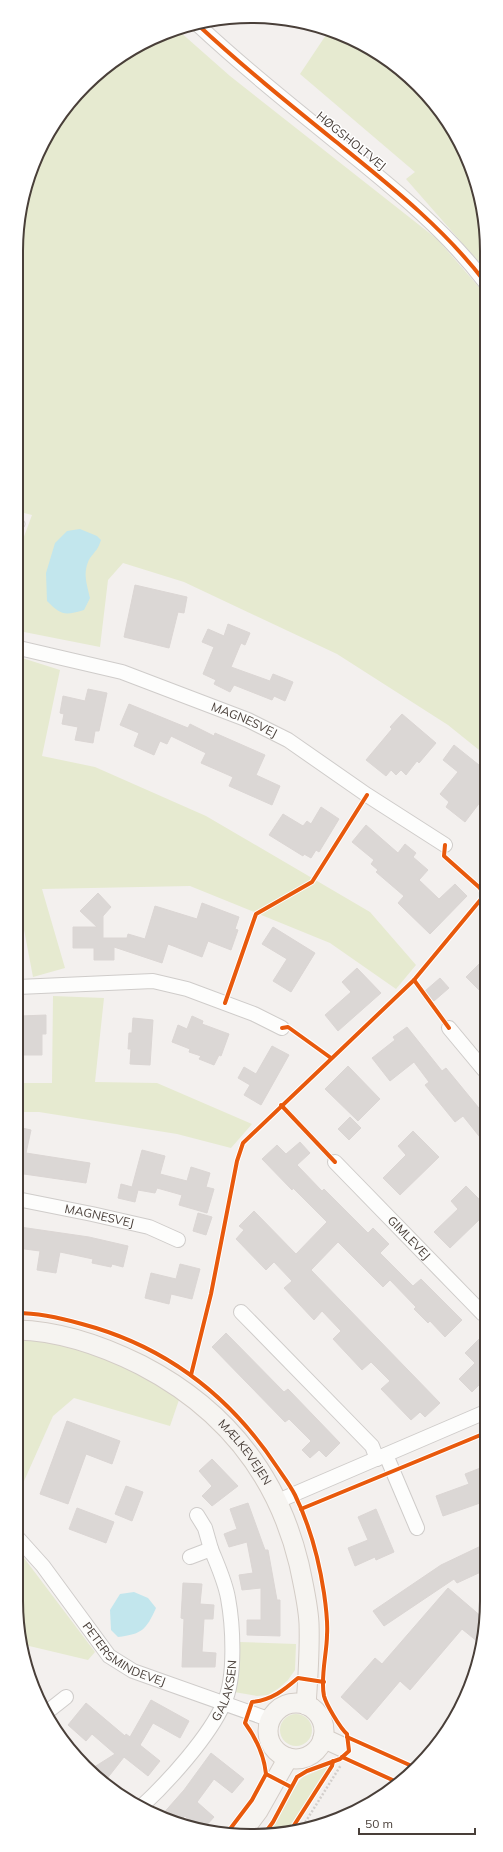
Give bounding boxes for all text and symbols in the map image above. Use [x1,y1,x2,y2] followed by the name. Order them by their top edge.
[314,108,389,173] street label: HØGSHOLTVEJ
[209,699,280,740] street label: MAGNESVEJ
[63,1201,135,1230] street label: MAGNESVEJ
[385,1213,434,1263] street label: GIMLEVEJ
[215,1416,275,1487] street label: MÆLKEVEJEN
[80,1619,168,1689] street label: PETERSMINDEVEJ
[208,1660,239,1724] street label: GALAKSEN
[359,1810,475,1836] scale bar
[365,1816,393,1831] text: 50 m

